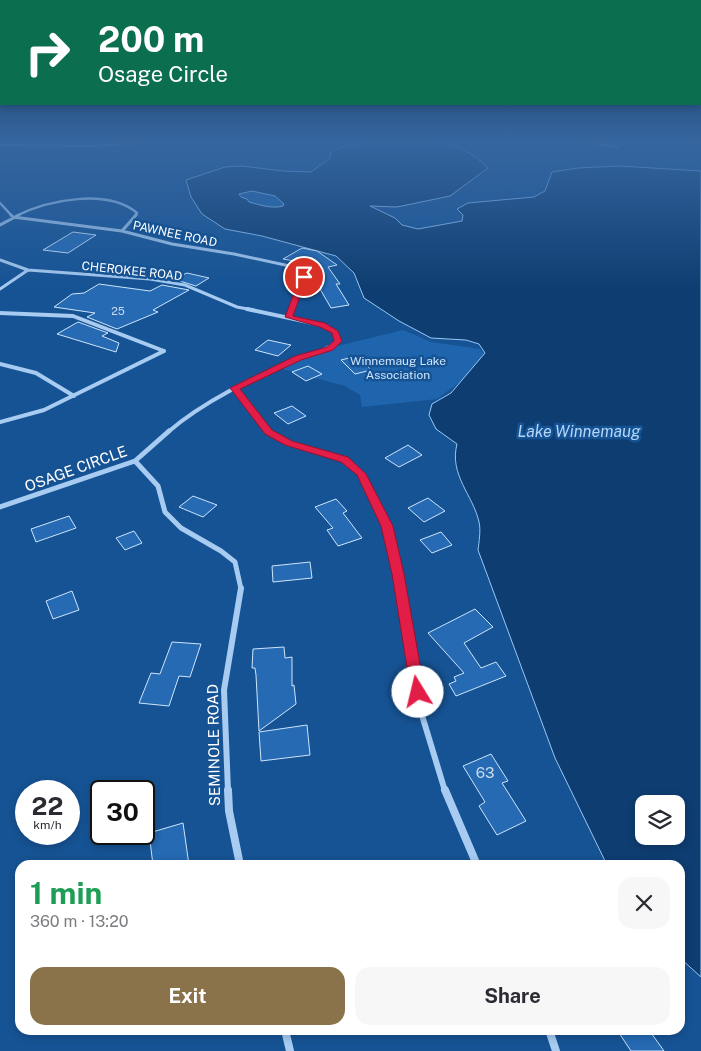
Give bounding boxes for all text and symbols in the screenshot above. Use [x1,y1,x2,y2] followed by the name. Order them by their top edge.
[98,19,204,60] text: 200 m
[15,20,80,85] icon: right
[98,61,228,87] text: Osage Circle
[132,218,218,250] street label: PAWNEE ROAD
[283,256,325,298] pin
[81,259,183,283] street label: CHEROKEE ROAD
[290,263,318,291] icon: arrive
[111,305,125,317] house number: 25
[350,354,446,382] park label: Winnemaug Lake Association
[518,422,641,441] water label: Lake Winnemaug
[22,442,129,495] street label: OSAGE CIRCLE
[391,665,443,717] position arrow
[204,684,223,806] street label: SEMINOLE ROAD
[476,764,494,781] house number: 63
[90,780,155,845] speed limit sign: 30
[32,791,63,821] text: 22
[635,795,685,845] map controls
[635,795,685,845] button: layers
[33,818,62,832] text: km/h
[30,875,102,911] text: 1 min
[618,877,670,929] button: close
[30,912,129,931] text: 360 m · 13:20
[30,967,345,1025] button: Exit
[355,967,670,1025] button: Share

